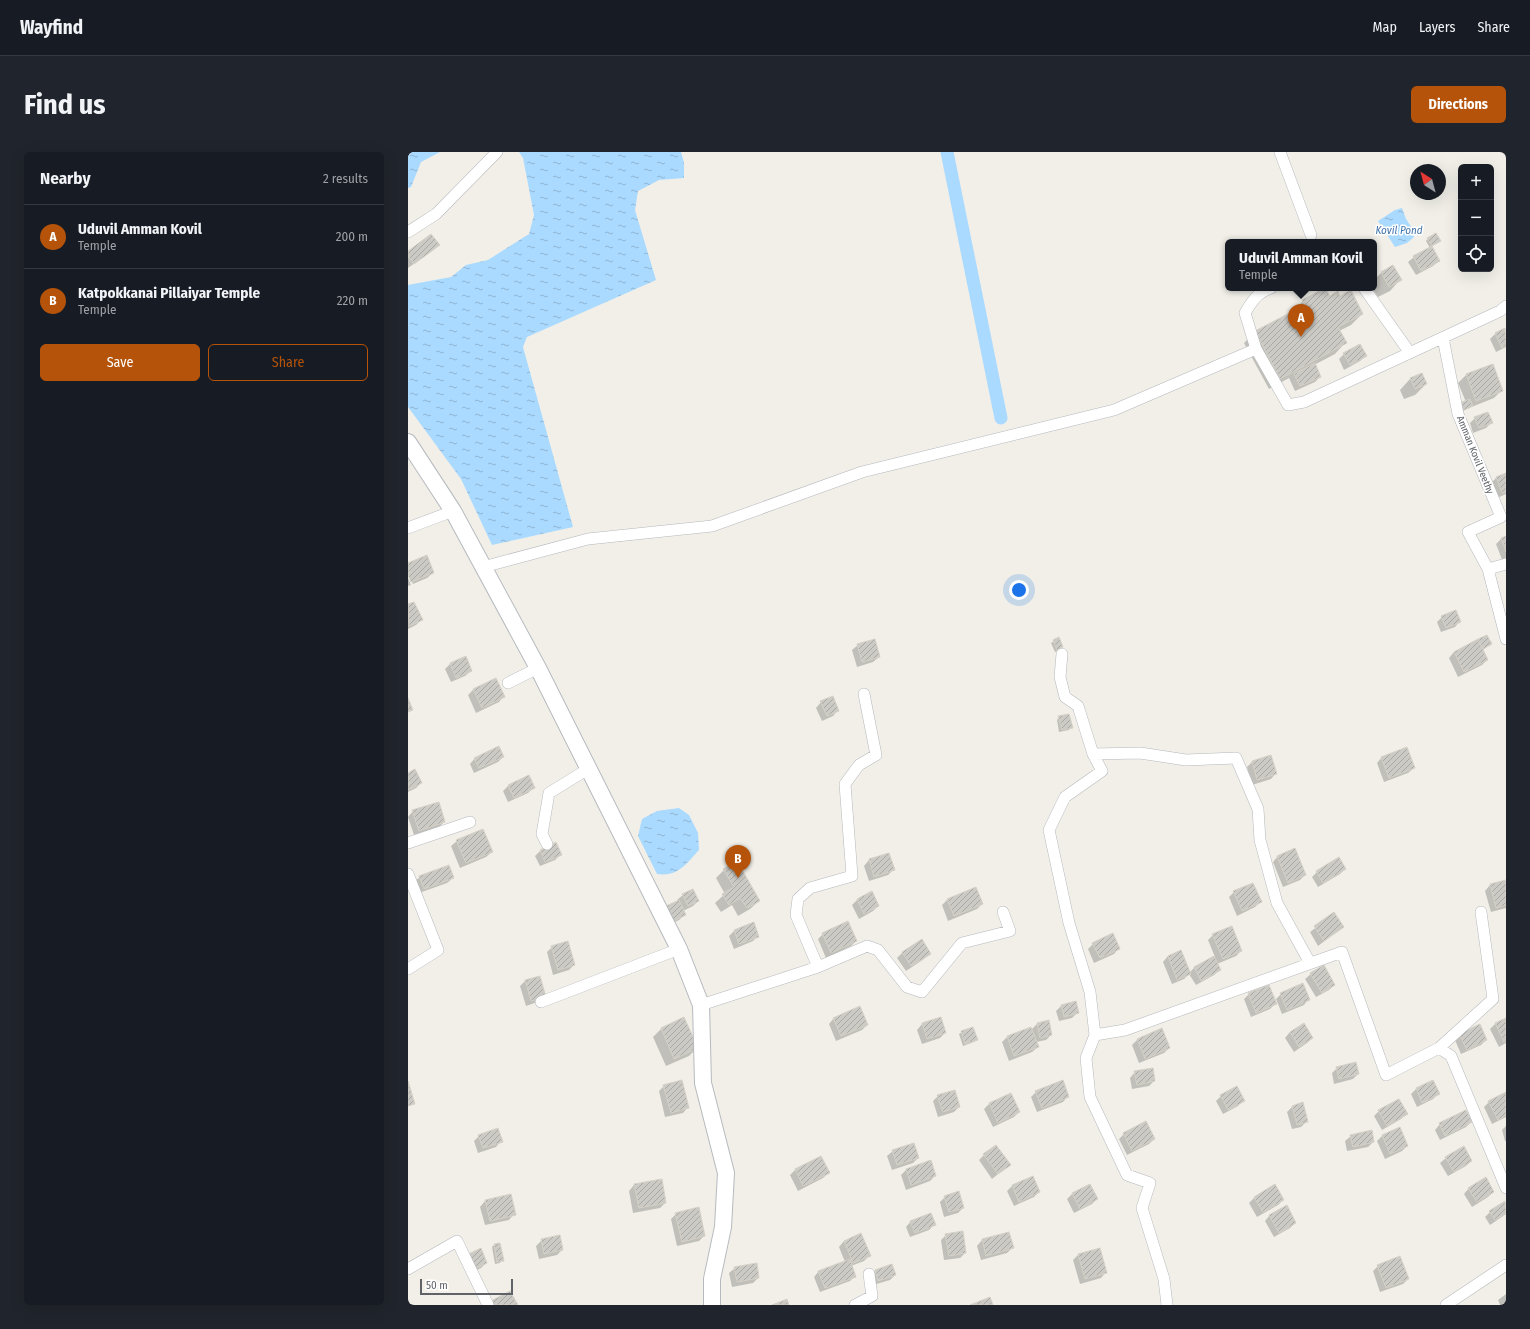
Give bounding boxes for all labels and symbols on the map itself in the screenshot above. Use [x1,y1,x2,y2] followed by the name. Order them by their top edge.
[1410,164,1446,200] north arrow
[1375,224,1423,237] water label: Kovil Pond
[1288,304,1314,337] pin: A
[1454,414,1496,496] street label: Amman Kovil Veethy
[1009,580,1029,600] your location
[725,845,751,878] pin: B
[420,1277,513,1296] scale bar

